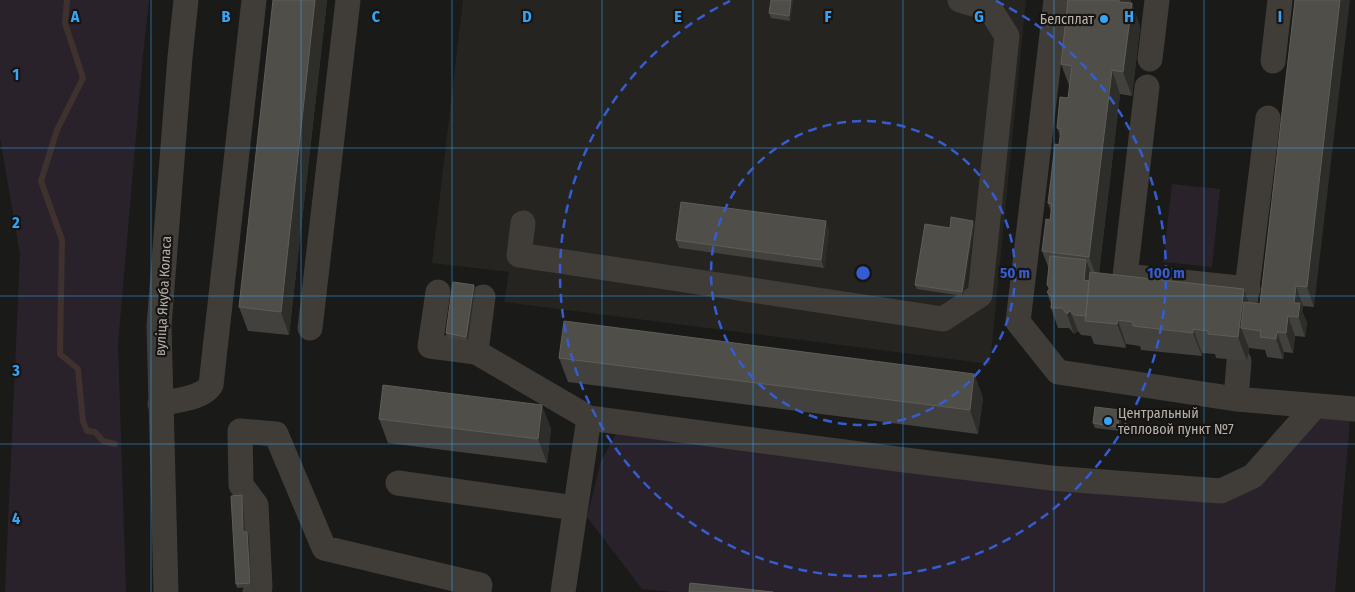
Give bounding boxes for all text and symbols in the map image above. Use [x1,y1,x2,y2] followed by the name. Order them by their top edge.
[70,7,80,26] text: A
[222,7,231,26] text: B
[372,7,381,26] text: C
[522,7,532,26] text: D
[674,7,682,26] text: E
[824,7,832,26] text: F
[974,7,984,26] text: G
[1124,7,1134,26] text: H
[1278,7,1282,26] text: I
[1040,11,1094,28] place label: Белсплат
[1098,13,1110,25] marker: Белсплат
[13,65,19,84] text: 1
[11,213,20,232] text: 2
[152,235,175,357] street label: вуліца Якуба Коласа
[854,264,872,282] centre of rings
[1000,264,1030,282] text: 50 m
[1147,264,1185,282] text: 100 m
[11,361,20,380] text: 3
[1118,405,1234,438] place label: Центральный тепловой пункт №7
[1102,415,1114,427] marker: Центральный тепловой пункт №7
[12,509,20,528] text: 4

